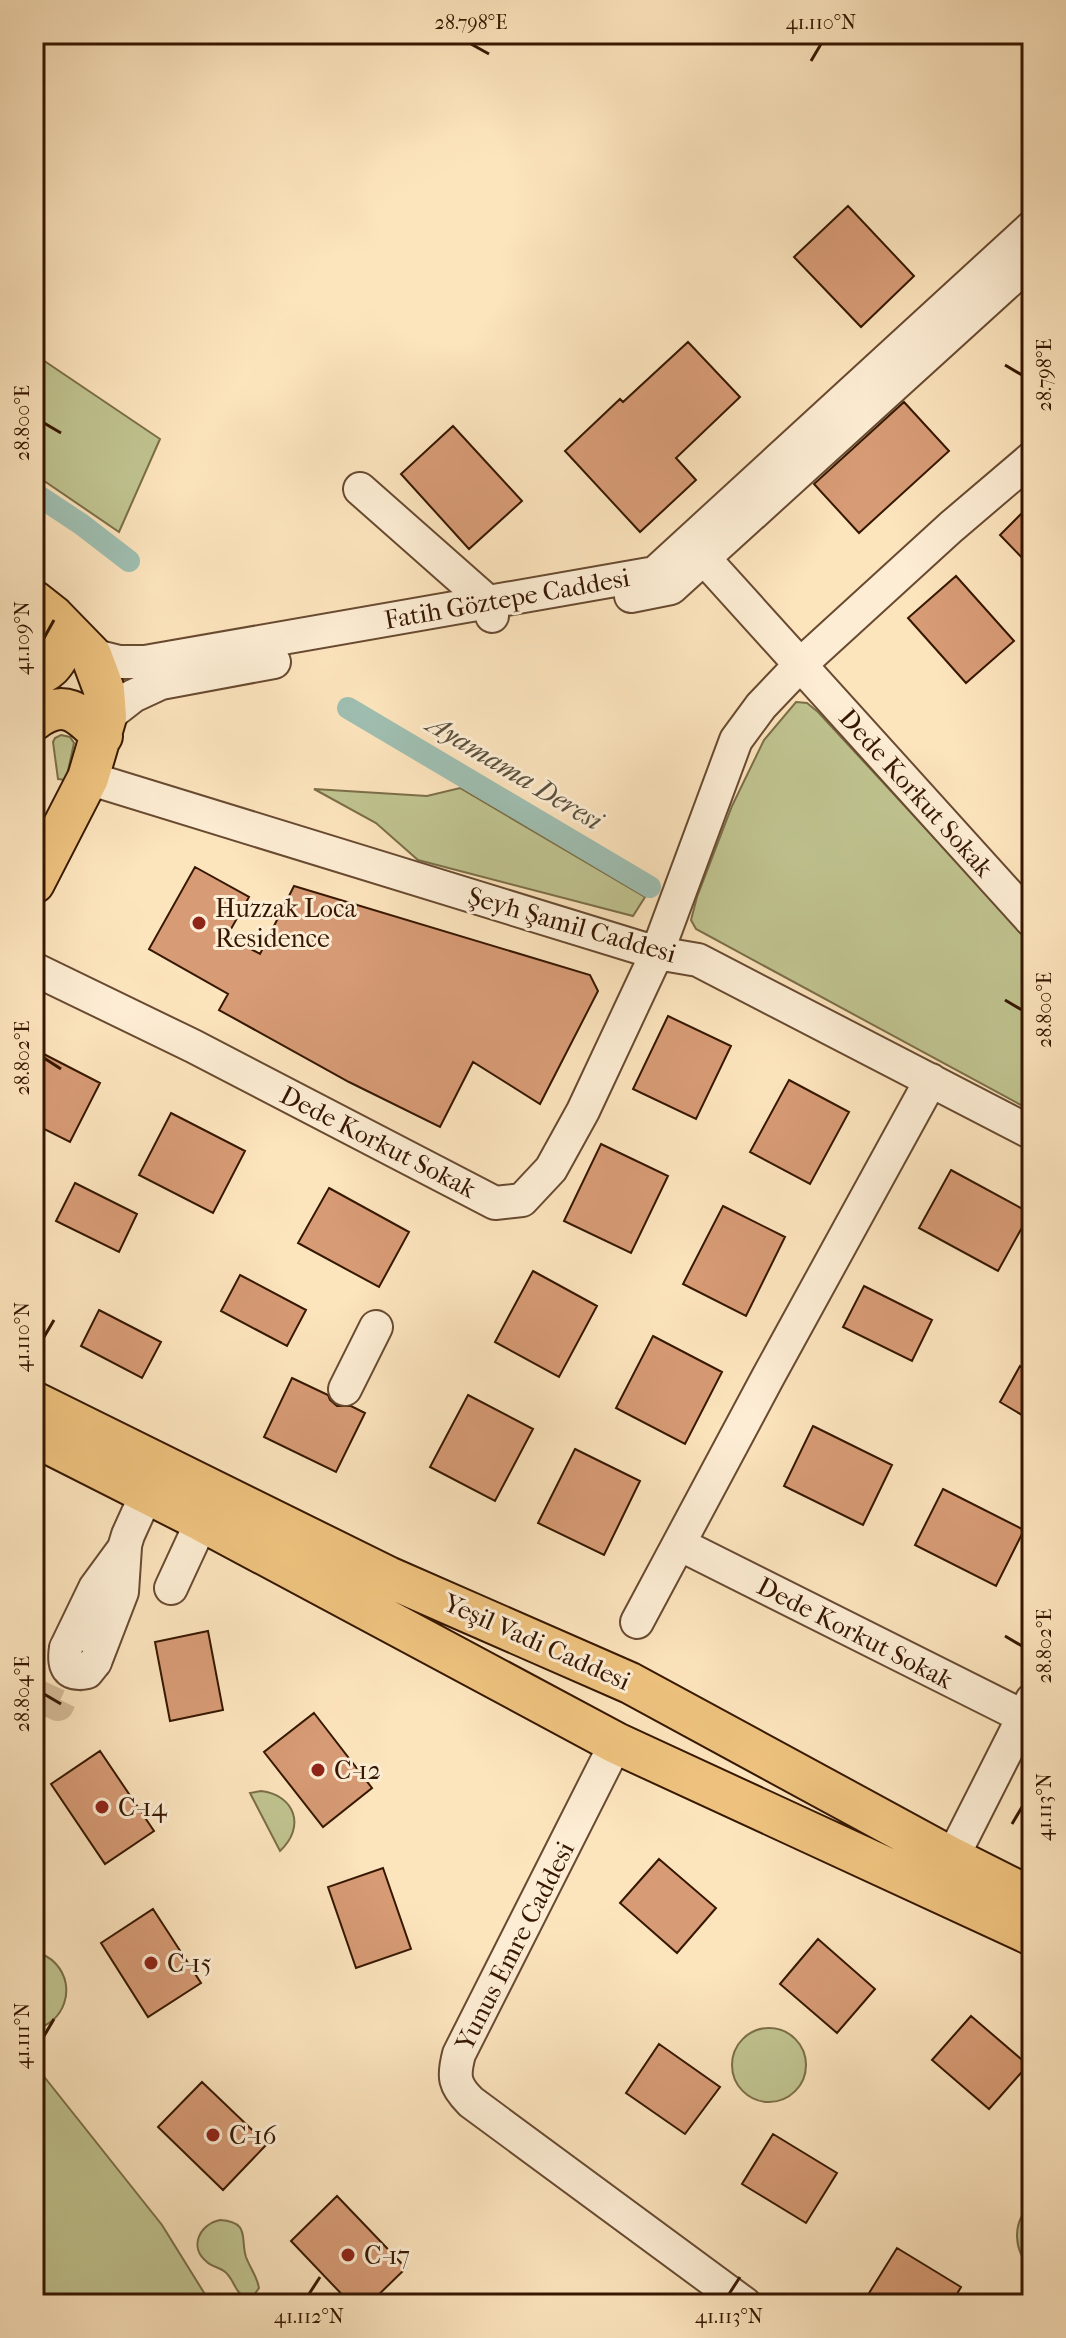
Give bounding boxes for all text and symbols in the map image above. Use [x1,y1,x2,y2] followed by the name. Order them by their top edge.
[435,11,507,34] text: 28.798°E
[786,11,856,34] text: 41.110°N
[1033,339,1056,411] text: 28.798°E
[11,385,34,461] text: 28.800°E
[382,562,632,636] street label: Fatih Göztepe Caddesi
[11,601,34,675] text: 41.109°N
[832,703,1000,884] street label: Dede Korkut Sokak
[419,705,610,838] water label: Ayamama Deresi
[464,880,680,970] street label: Şeyh Şamil Caddesi
[215,893,357,954] place label: Huzzak Loca Residence
[190,914,208,932] marker: Huzzak Loca Residence
[1033,972,1056,1048] text: 28.800°E
[11,1020,34,1096] text: 28.802°E
[275,1079,482,1205] street label: Dede Korkut Sokak
[11,1302,34,1372] text: 41.110°N
[752,1570,959,1696] street label: Dede Korkut Sokak
[438,1587,635,1697] street label: Yeşil Vadi Caddesi
[1033,1608,1056,1684] text: 28.802°E
[11,1656,34,1732] text: 28.804°E
[334,1755,381,1786] place label: C-12
[309,1761,327,1779] marker: C-12
[1033,1773,1056,1841] text: 41.113°N
[118,1792,168,1823] place label: C-14
[93,1798,111,1816] marker: C-14
[448,1836,581,2056] street label: Yunus Emre Caddesi
[167,1948,212,1979] place label: C-15
[142,1954,160,1972] marker: C-15
[11,2003,34,2069] text: 41.111°N
[229,2120,277,2151] place label: C-16
[204,2126,222,2144] marker: C-16
[364,2240,410,2271] place label: C-17
[339,2246,357,2264] marker: C-17
[274,2305,344,2328] text: 41.112°N
[695,2305,763,2328] text: 41.113°N

